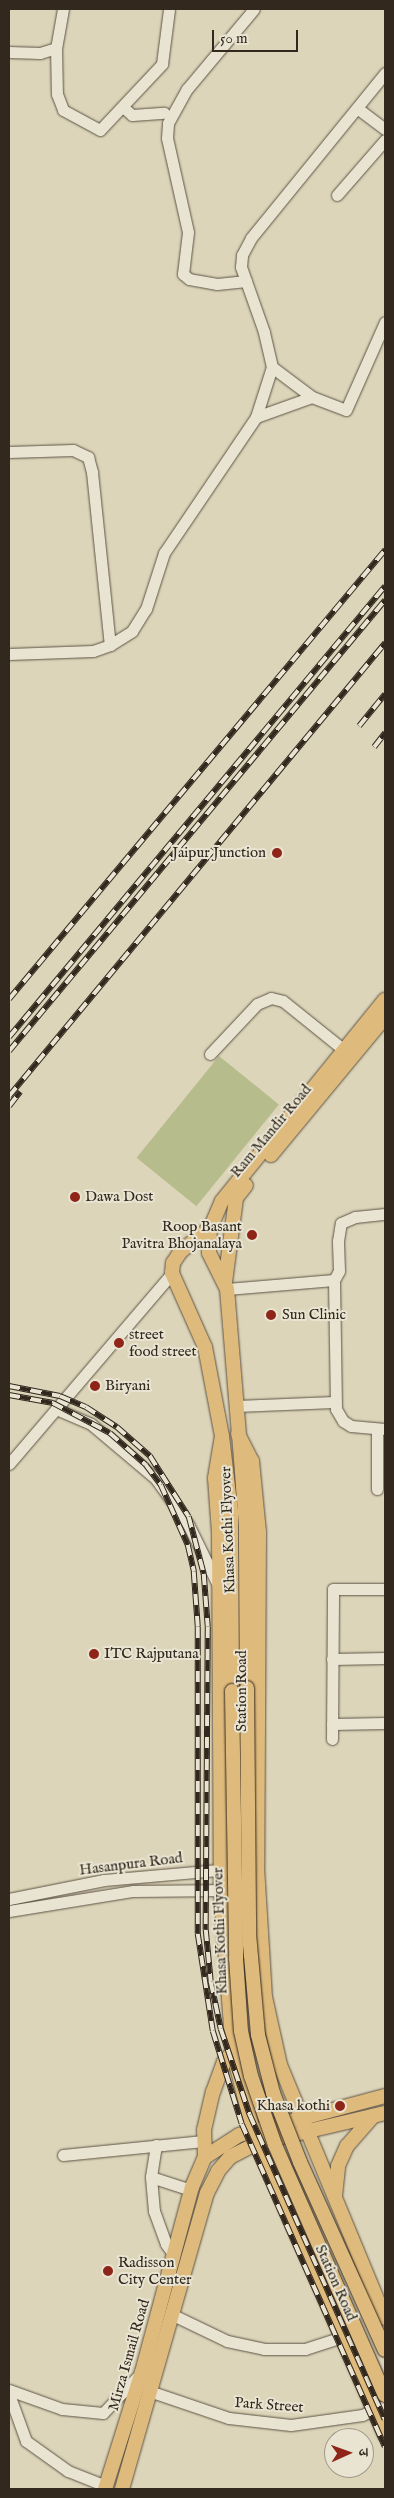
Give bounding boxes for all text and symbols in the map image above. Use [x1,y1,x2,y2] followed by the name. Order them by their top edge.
[214,20,300,52] scale bar
[220,29,248,48] text: 50 m
[172,844,266,862] place label: Jaipur Junction
[270,846,284,860] marker: Jaipur Junction
[227,1081,315,1181] street label: Ram Mandir Road
[85,1188,153,1206] place label: Dawa Dost
[69,1191,81,1203] marker: Dawa Dost
[121,1217,242,1252] place label: Roop Basant Pavitra Bhojanalaya
[246,1229,258,1241] marker: Roop Basant Pavitra Bhojanalaya
[282,1306,346,1324] place label: Sun Clinic
[264,1308,278,1322] marker: Sun Clinic
[129,1325,197,1360] place label: street food street
[113,1337,125,1349] marker: street food street
[105,1377,150,1395] place label: Biryani
[89,1380,101,1392] marker: Biryani
[217,1466,239,1594] street label: Khasa Kothi Flyover
[104,1645,199,1663] place label: ITC Rajputana
[88,1648,100,1660] marker: ITC Rajputana
[233,1650,251,1732] street label: Station Road
[78,1849,184,1879] street label: Hasanpura Road
[209,1867,231,1995] street label: Khasa Kothi Flyover
[257,2097,330,2115] place label: Khasa kothi
[334,2100,346,2112] marker: Khasa kothi
[311,2242,361,2324] street label: Station Road
[118,2253,192,2288] place label: Radisson City Center
[102,2265,114,2277] marker: Radisson City Center
[104,2297,154,2413] street label: Mirza Ismail Road
[234,2394,304,2416] street label: Park Street
[324,2428,374,2478] north arrow
[354,2449,372,2456] text: उ

